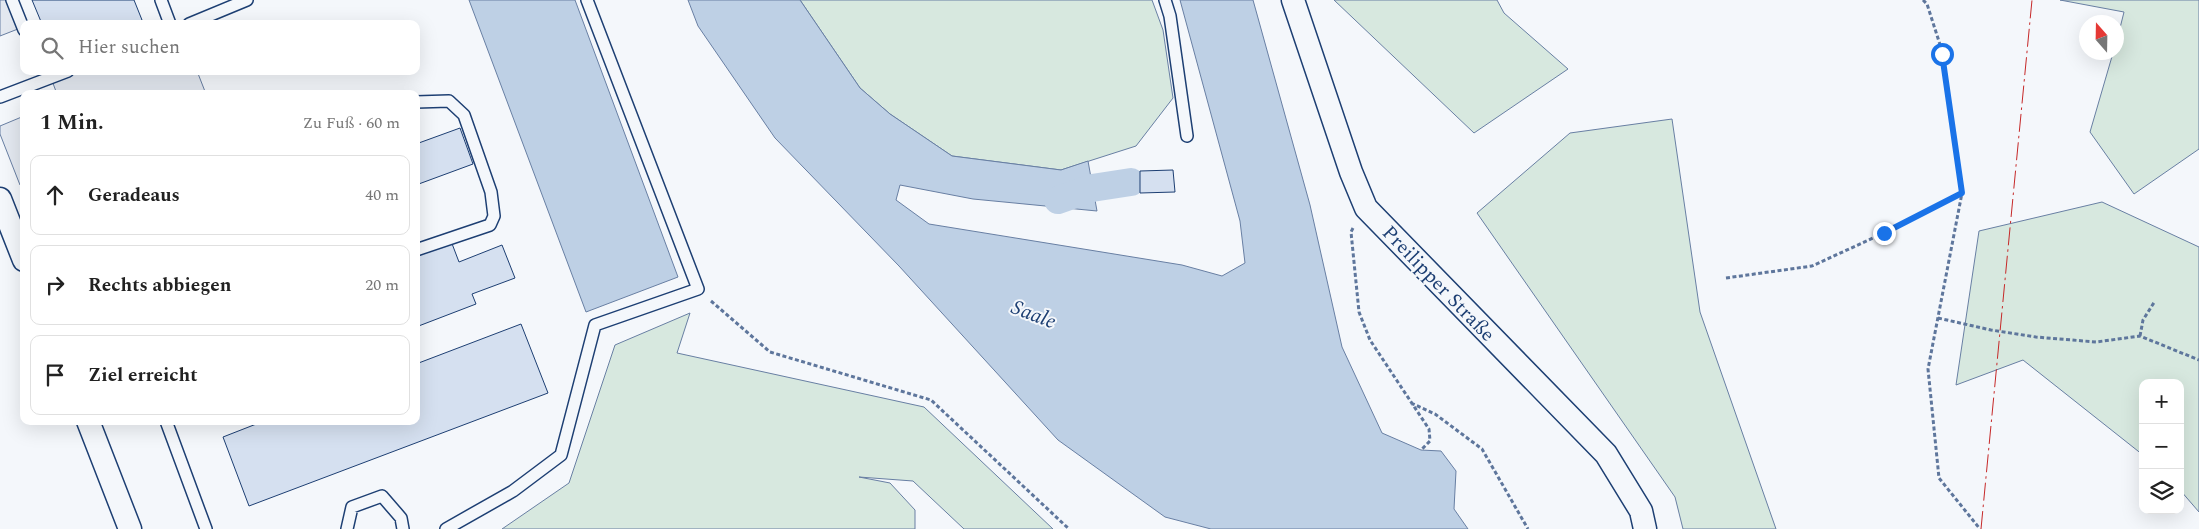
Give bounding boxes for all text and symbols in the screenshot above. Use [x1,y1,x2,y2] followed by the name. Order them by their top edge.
[2079,15,2124,60] north arrow
[20,20,420,75] search box
[78,33,180,62] text: Hier suchen
[38,34,66,62] icon: search
[1931,43,1954,66] route start
[40,107,104,139] text: 1 Min.
[303,111,400,135] text: Zu Fuß · 60 m
[41,181,69,209] icon: ahead
[88,181,180,210] text: Geradeaus
[365,183,399,207] text: 40 m
[1375,219,1502,349] street label: Preilipper Straße
[1873,222,1896,245] route end
[41,271,69,299] icon: right
[88,271,232,300] text: Rechts abbiegen
[365,273,399,297] text: 20 m
[1006,292,1061,338] water label: Saale
[41,361,69,389] icon: arrive
[88,361,198,390] text: Ziel erreicht
[2139,379,2184,514] map controls
[2139,379,2184,424] button: +
[2139,424,2184,469] button: −
[2139,469,2184,514] button: layers

